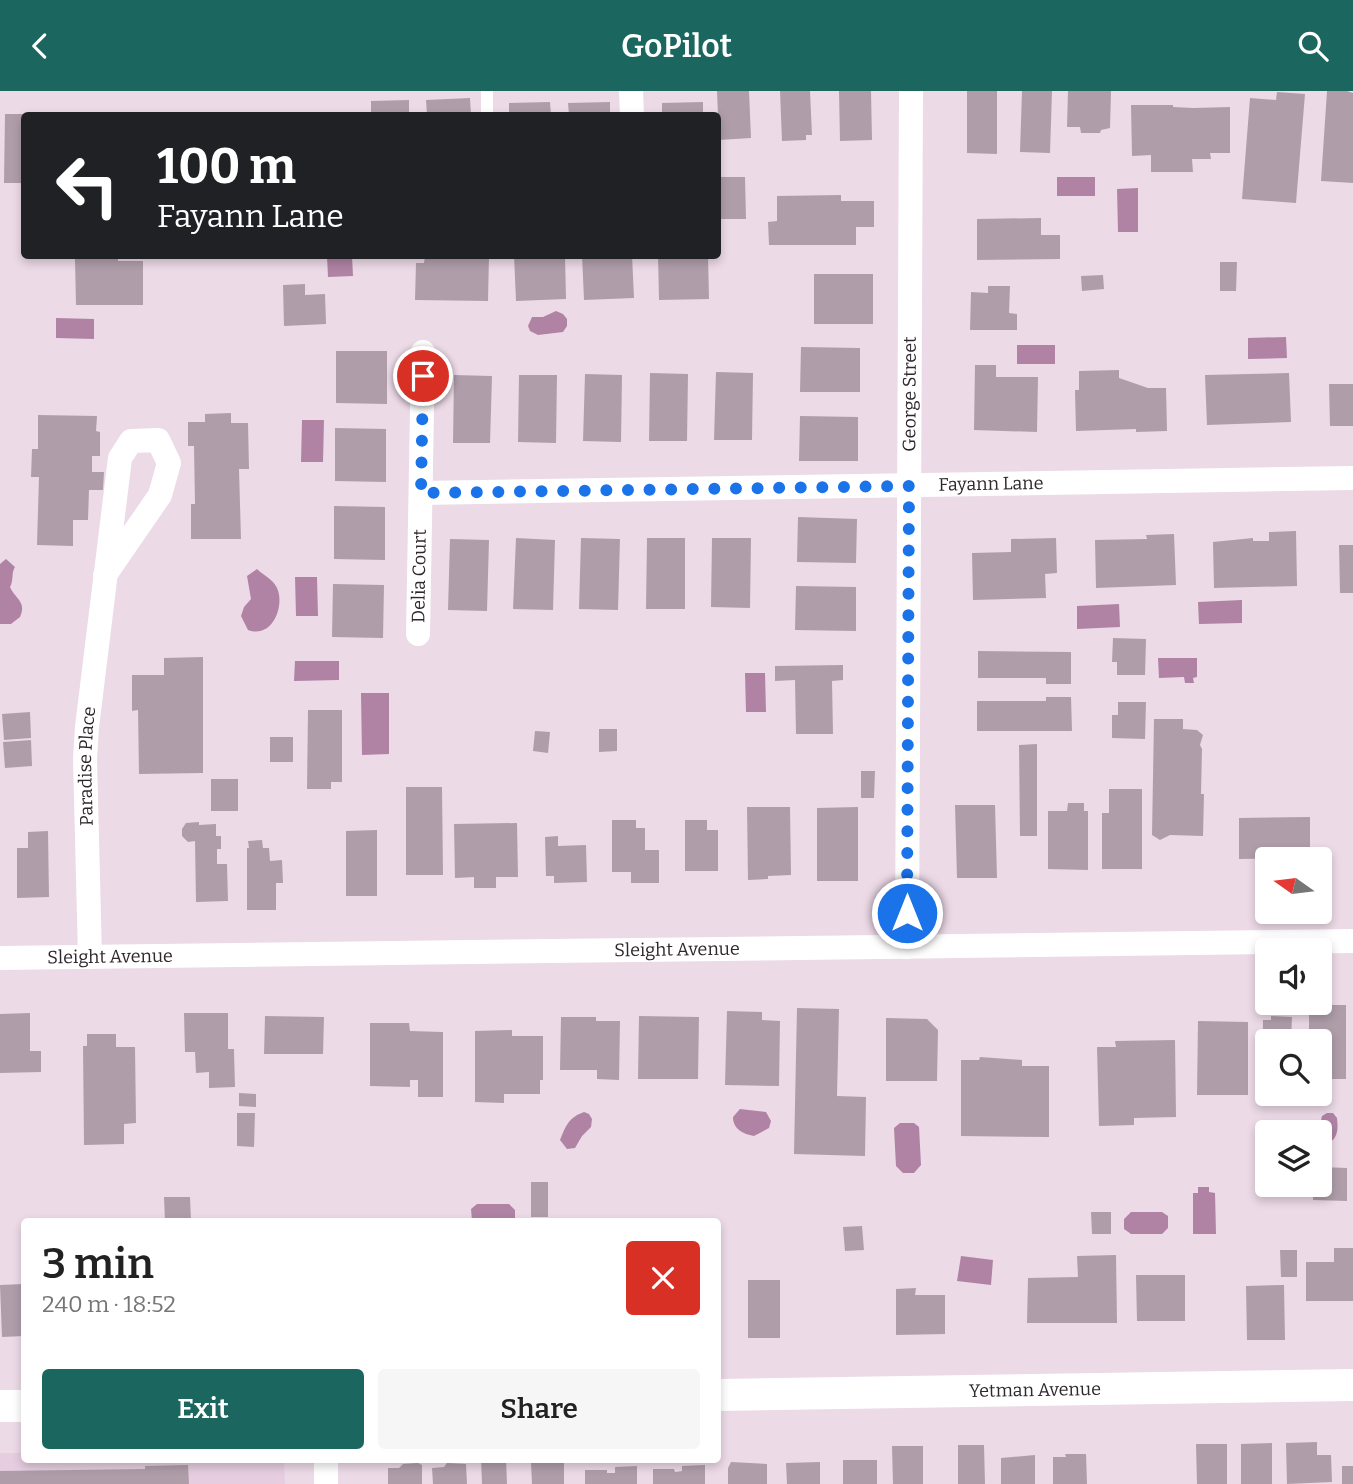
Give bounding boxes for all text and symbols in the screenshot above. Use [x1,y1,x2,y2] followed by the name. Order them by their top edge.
[21,27,59,65] icon: back
[621,27,732,65] text: GoPilot
[1294,27,1332,65] icon: search
[157,137,296,196] text: 100 m
[42,140,133,231] icon: left
[157,197,344,235] text: Fayann Lane
[898,336,921,452] street label: George Street
[393,346,453,406] pin
[404,357,442,395] icon: arrive
[938,472,1044,496] street label: Fayann Lane
[407,529,431,623] street label: Delia Court
[74,705,100,826] street label: Paradise Place
[1255,847,1332,924] north arrow
[1255,847,1332,1197] map controls
[870,876,944,950] position arrow
[614,938,740,961] street label: Sleight Avenue
[1255,938,1332,1015] button: sound
[47,945,173,968] street label: Sleight Avenue
[1255,1029,1332,1106] button: search
[1255,1120,1332,1197] button: layers
[42,1239,154,1289] text: 3 min
[626,1241,700,1315] button: close
[42,1290,176,1318] text: 240 m · 18:52
[42,1369,364,1449] button: Exit
[378,1369,700,1449] button: Share
[969,1378,1101,1402] street label: Yetman Avenue

